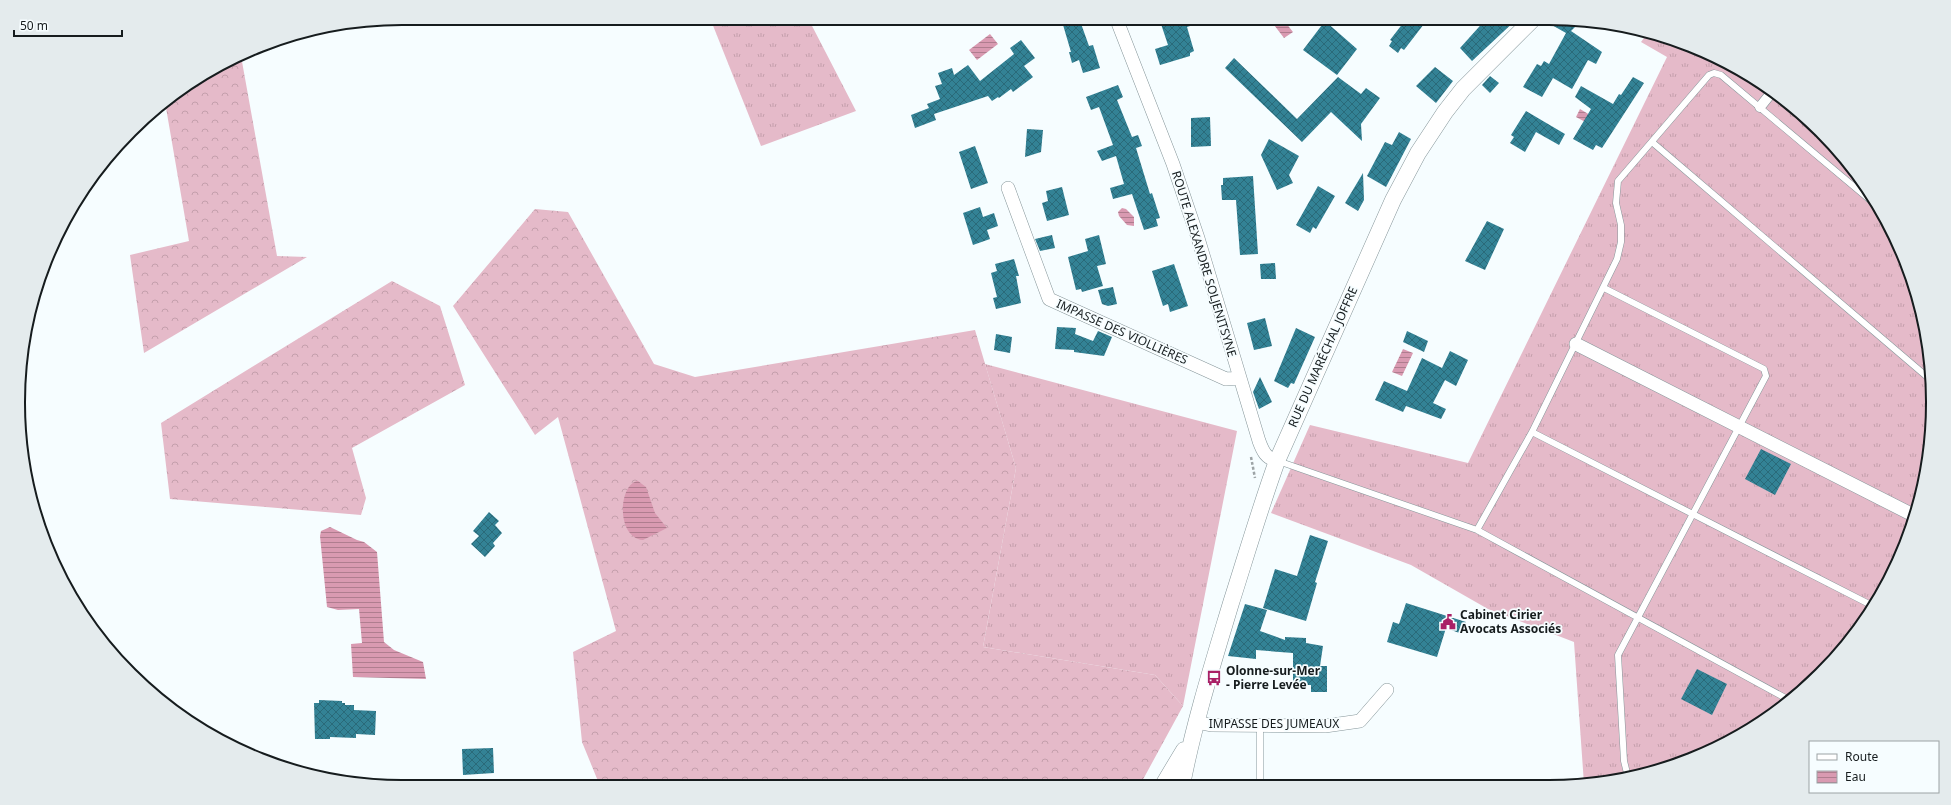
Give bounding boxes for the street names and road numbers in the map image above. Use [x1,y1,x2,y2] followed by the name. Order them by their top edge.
[1168,169,1241,359] street label: ROUTE ALEXANDRE SOLJENITSYNE
[1284,284,1361,430] street label: RUE DU MARÉCHAL JOFFRE
[1054,295,1191,368] street label: IMPASSE DES VIOLLIÈRES
[1209,715,1339,732] street label: IMPASSE DES JUMEAUX

